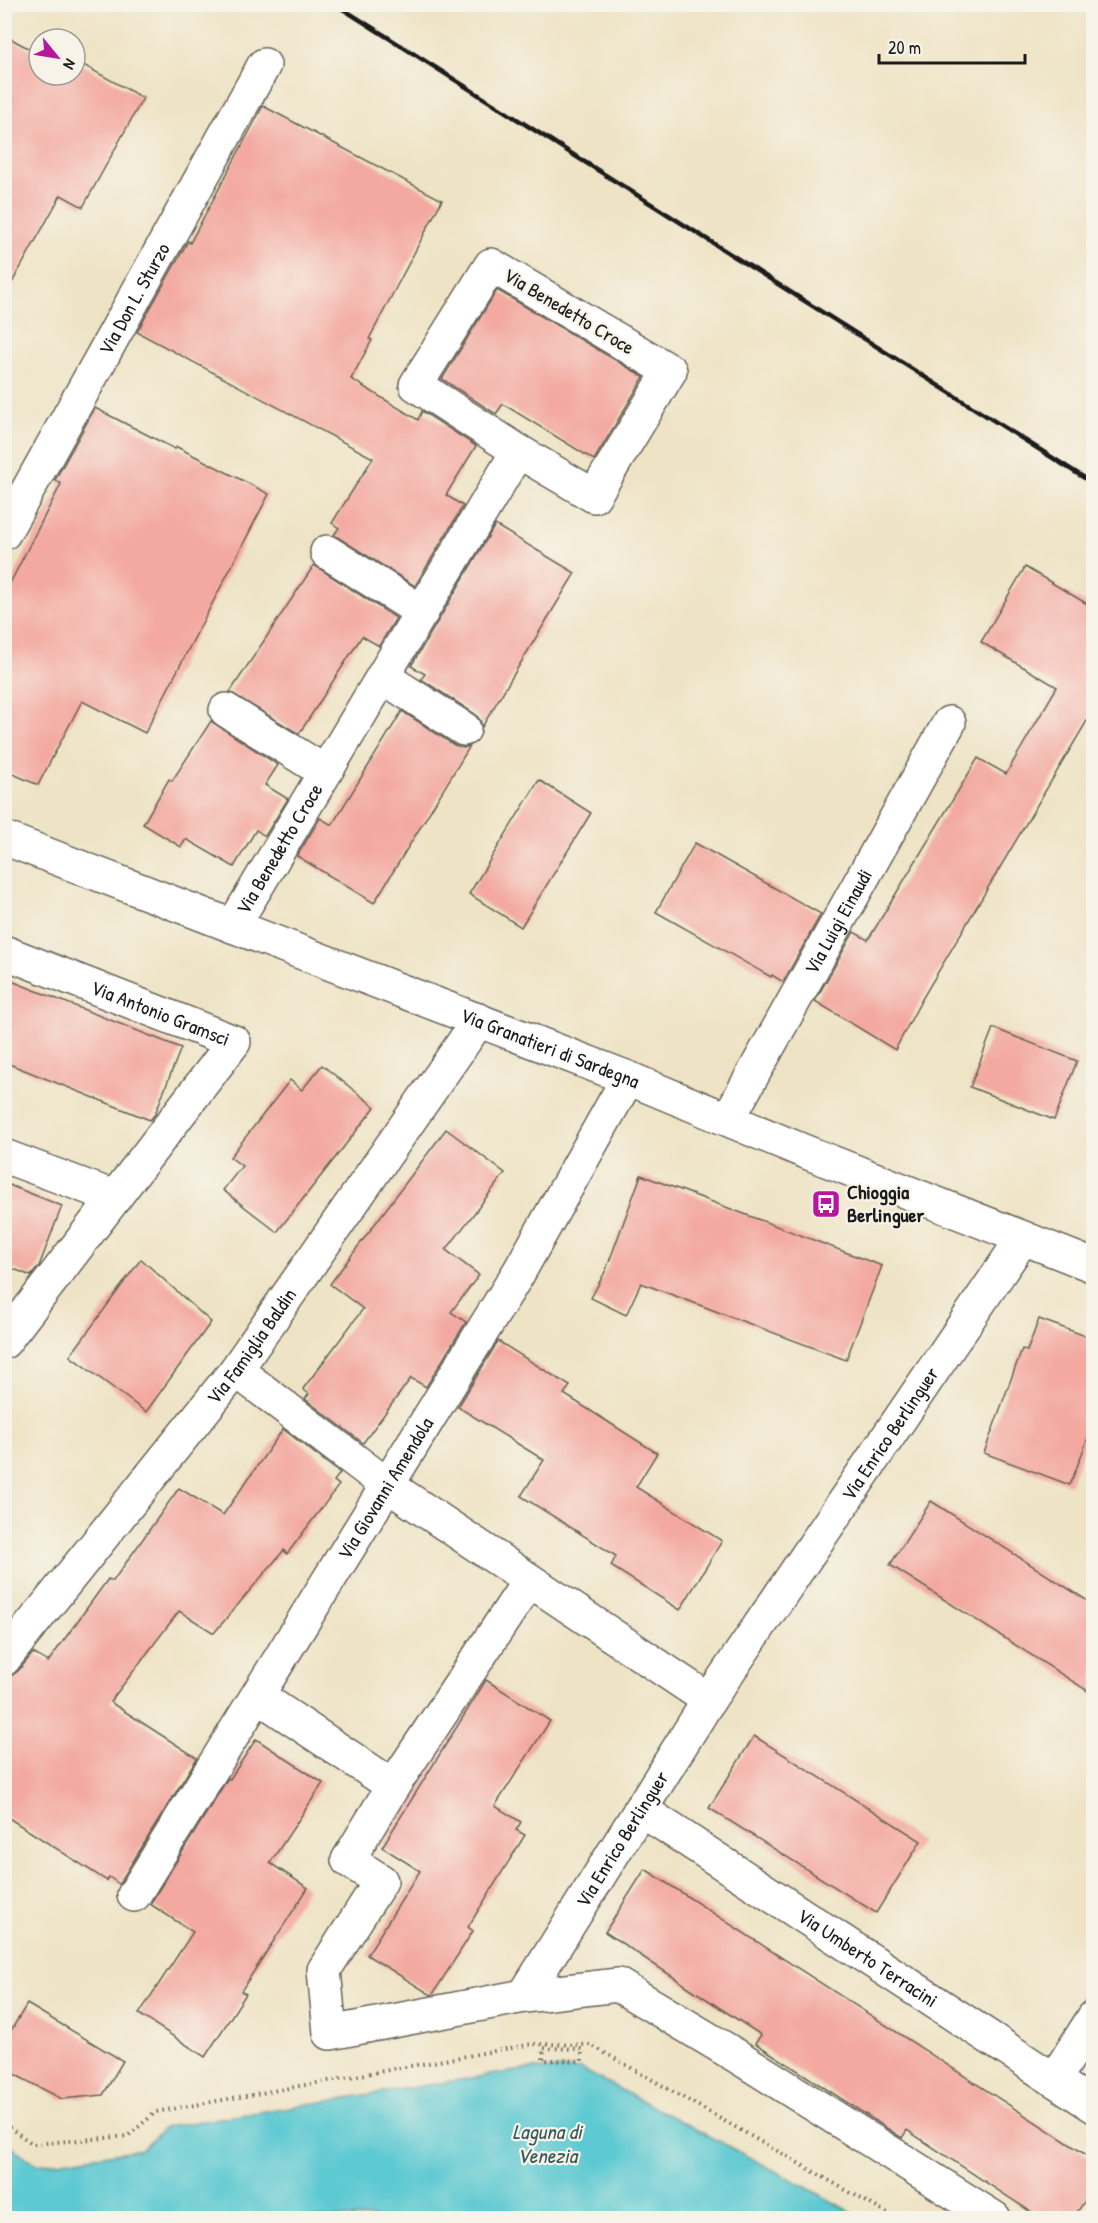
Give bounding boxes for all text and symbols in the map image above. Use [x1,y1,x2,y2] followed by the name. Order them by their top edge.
[27,27,87,87] north arrow
[879,27,1024,65] scale bar
[888,35,921,60] text: 20 m
[58,55,82,74] text: N
[92,238,176,359] street label: Via Don L. Sturzo
[499,261,640,360] street label: Via Benedetto Croce
[229,778,329,919] street label: Via Benedetto Croce
[797,864,878,979] street label: Via Luigi Einaudi
[87,973,234,1052] street label: Via Antonio Gramsci
[457,1001,644,1094] street label: Via Granatieri di Sardegna
[847,1178,924,1229] place label: Chioggia Berlinguer
[810,1188,842,1220] bus stop icon: Chioggia Berlinguer
[200,1282,302,1410] street label: Via Famiglia Baldin
[835,1361,945,1506] street label: Via Enrico Berlinguer
[331,1412,439,1564] street label: Via Giovanni Amendola
[569,1765,675,1912] street label: Via Enrico Berlinguer
[792,1902,943,2013] street label: Via Umberto Terracini
[512,2117,584,2170] water label: Laguna di Venezia

